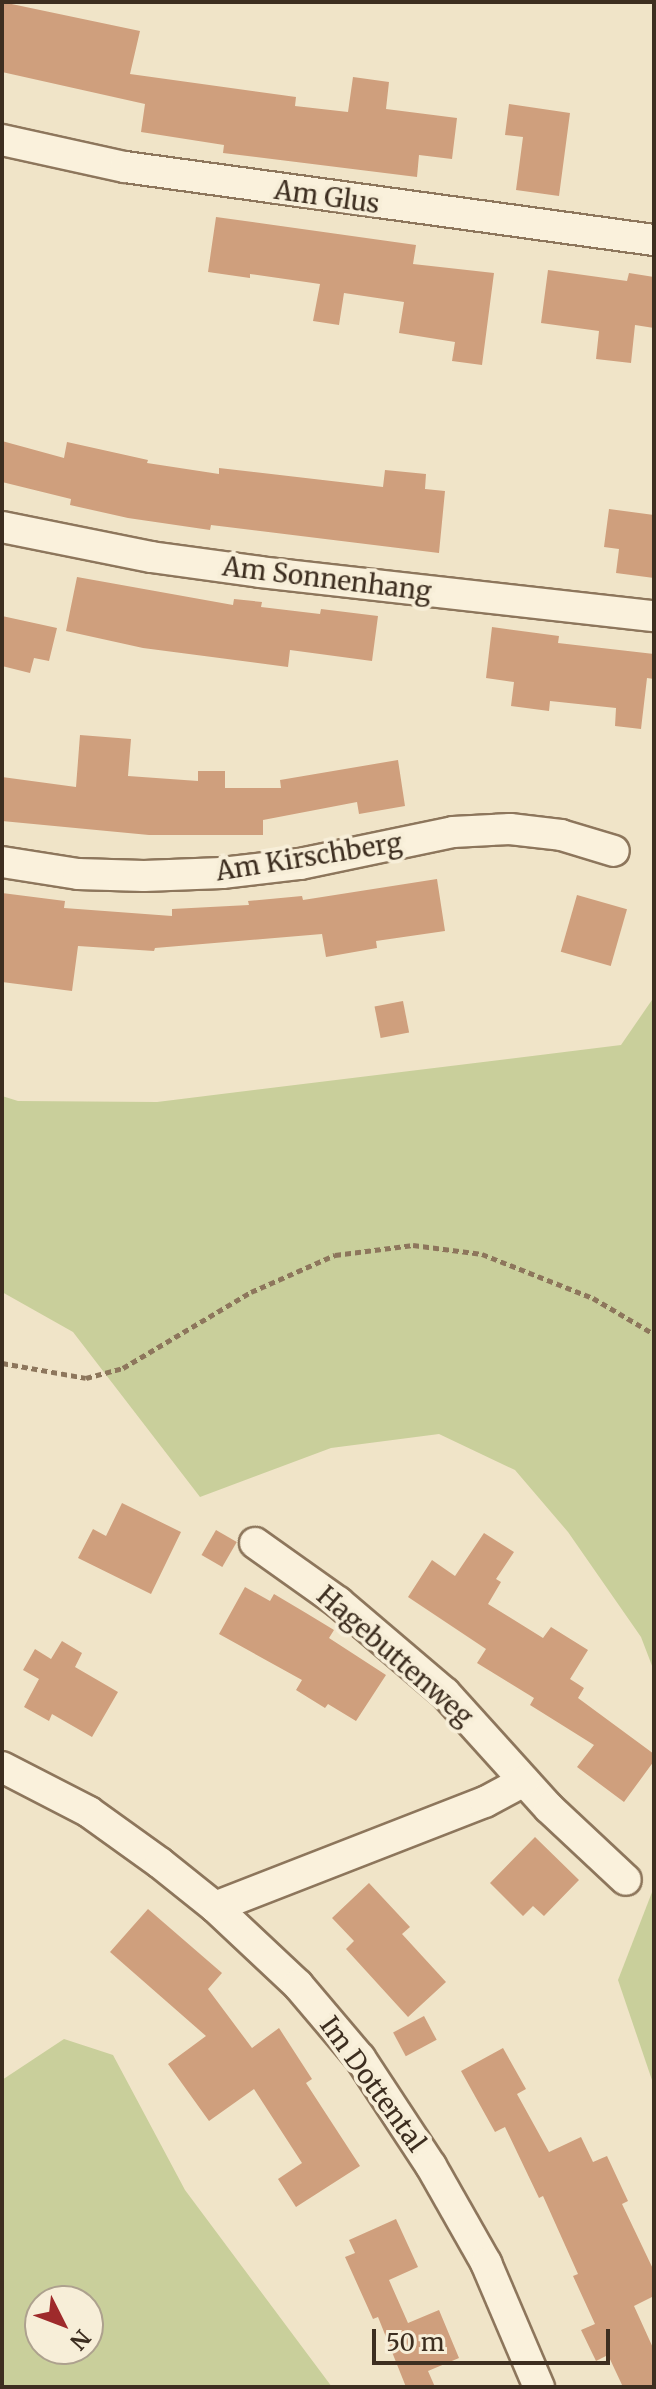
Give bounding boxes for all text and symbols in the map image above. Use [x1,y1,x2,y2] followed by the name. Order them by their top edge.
[272,174,382,220] street label: Am Glus
[221,551,433,607] street label: Am Sonnenhang
[214,827,404,887] street label: Am Kirschberg
[311,1580,479,1732] street label: Hagebuttenweg
[314,2010,432,2158] street label: Im Dottental
[24,2285,104,2365] north arrow
[376,2313,614,2363] scale bar
[64,2324,97,2356] text: N
[386,2327,445,2358] text: 50 m

